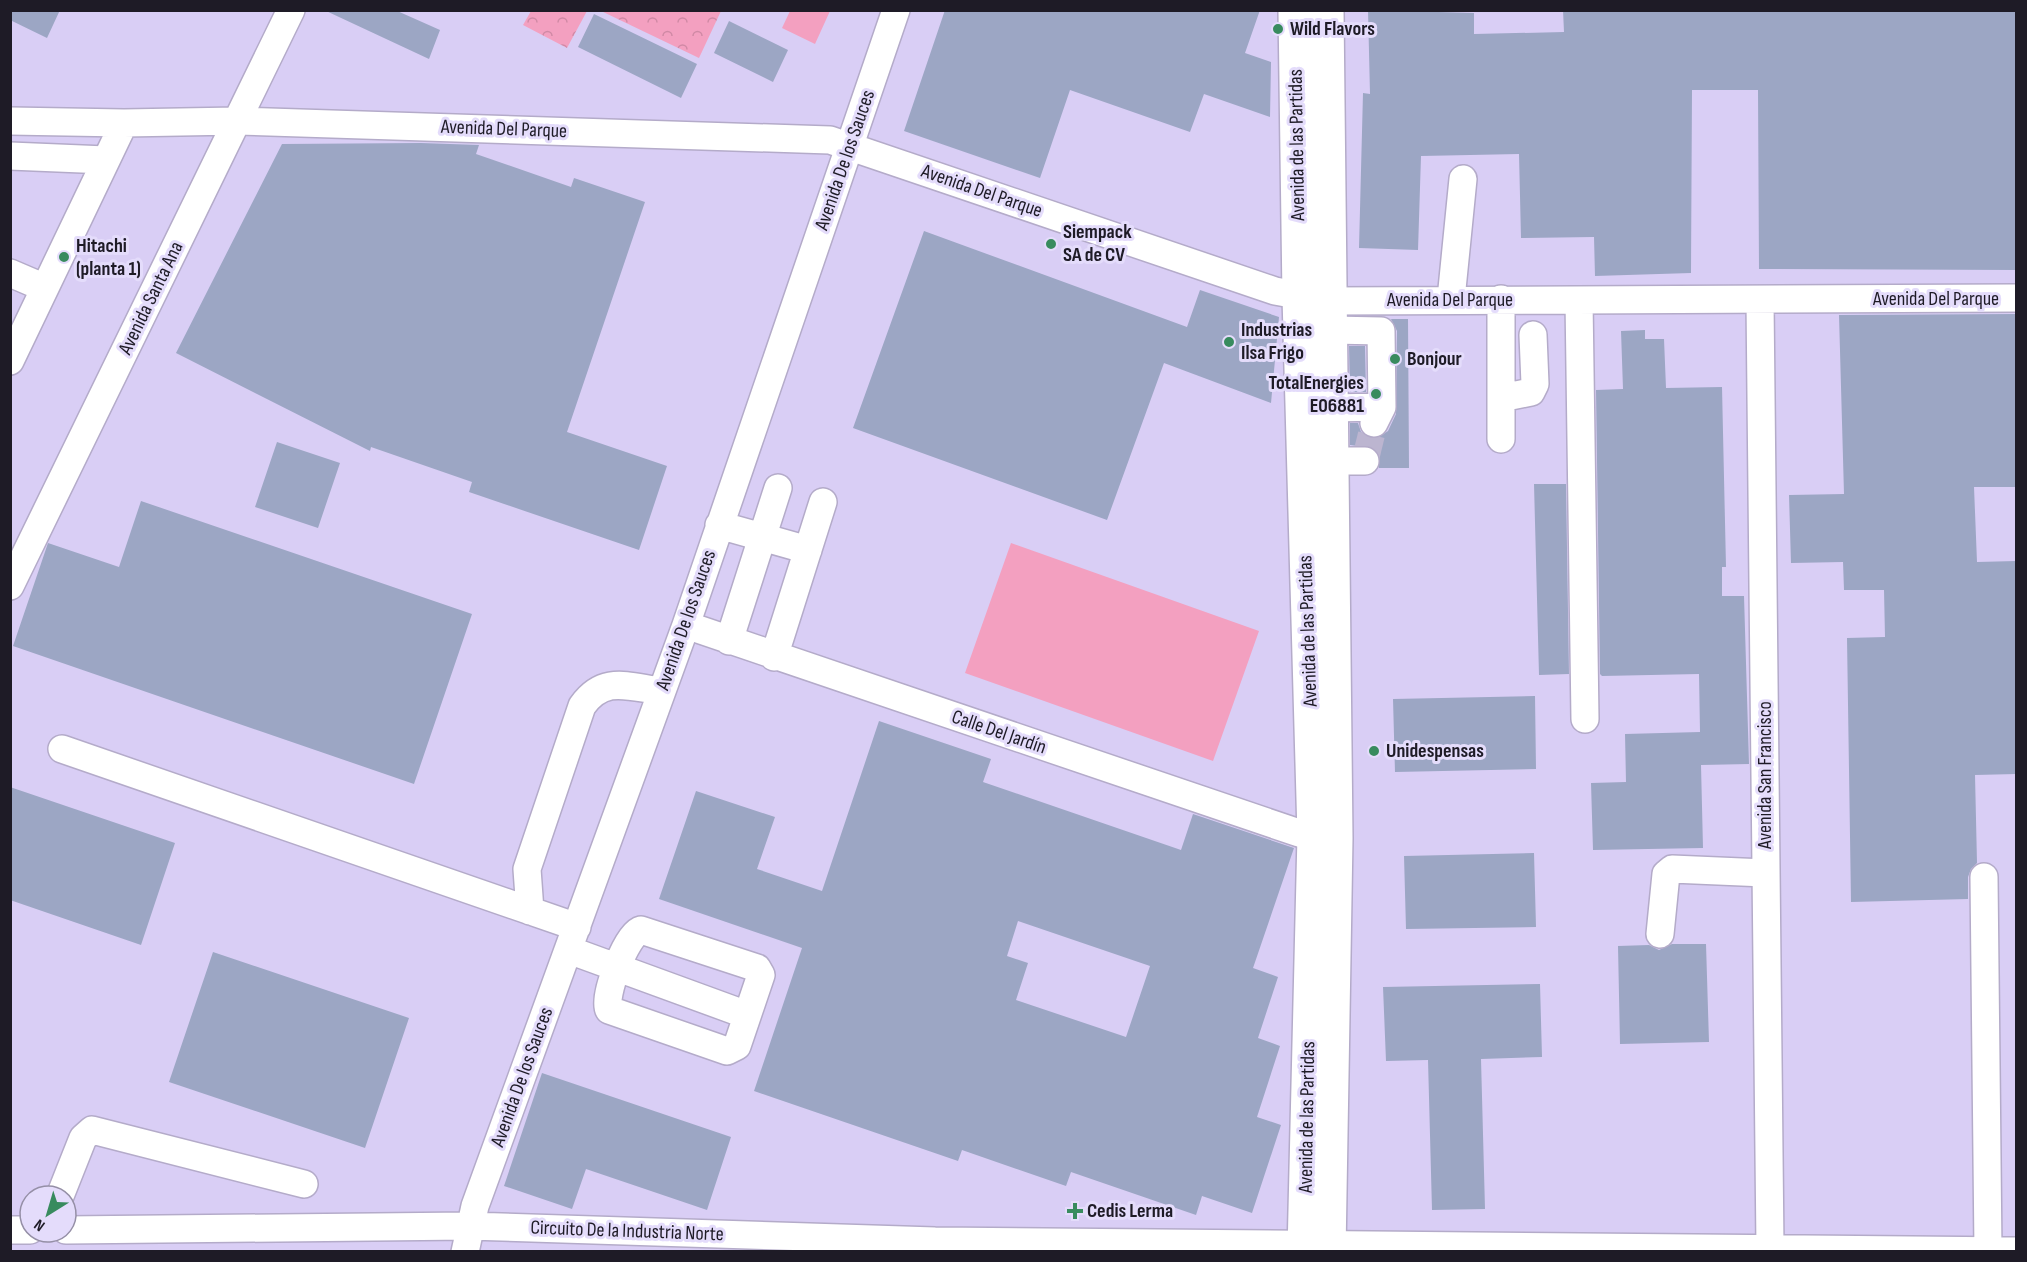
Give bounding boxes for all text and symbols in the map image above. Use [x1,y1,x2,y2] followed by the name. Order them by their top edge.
[1290,17,1375,41] place label: Wild Flavors
[1271,22,1285,36] marker: Wild Flavors
[1284,69,1310,222] street label: Avenida de las Partidas
[809,87,880,234] street label: Avenida De los Sauces
[439,115,568,143] street label: Avenida Del Parque
[917,159,1046,223] street label: Avenida Del Parque
[1063,220,1132,267] place label: Siempack SA de CV
[76,234,141,281] place label: Hitachi (planta 1)
[1044,237,1058,251] marker: Siempack SA de CV
[113,238,189,359] street label: Avenida Santa Ana
[57,250,71,264] marker: Hitachi (planta 1)
[1872,287,1999,311] street label: Avenida Del Parque
[1386,288,1513,312] street label: Avenida Del Parque
[1241,318,1312,365] place label: Industrias Ilsa Frigo
[1222,335,1236,349] marker: Industrias Ilsa Frigo
[1407,347,1462,371] place label: Bonjour
[1388,352,1402,366] marker: Bonjour
[1268,371,1364,418] place label: TotalEnergies E06881
[1369,387,1383,401] marker: TotalEnergies E06881
[650,547,721,694] street label: Avenida De los Sauces
[1293,555,1323,708] street label: Avenida de las Partidas
[1753,701,1777,850] street label: Avenida San Francisco
[949,705,1049,759] street label: Calle Del Jardín
[1386,739,1484,763] place label: Unidespensas
[1367,744,1381,758] marker: Unidespensas
[485,1004,558,1151] street label: Avenida De los Sauces
[1294,1041,1320,1194] street label: Avenida de las Partidas
[18,1184,78,1244] north arrow
[1087,1199,1173,1223] place label: Cedis Lerma
[1068,1204,1082,1218] marker: Cedis Lerma
[31,1215,49,1235] text: N
[530,1216,724,1246] street label: Circuito De la Industria Norte

